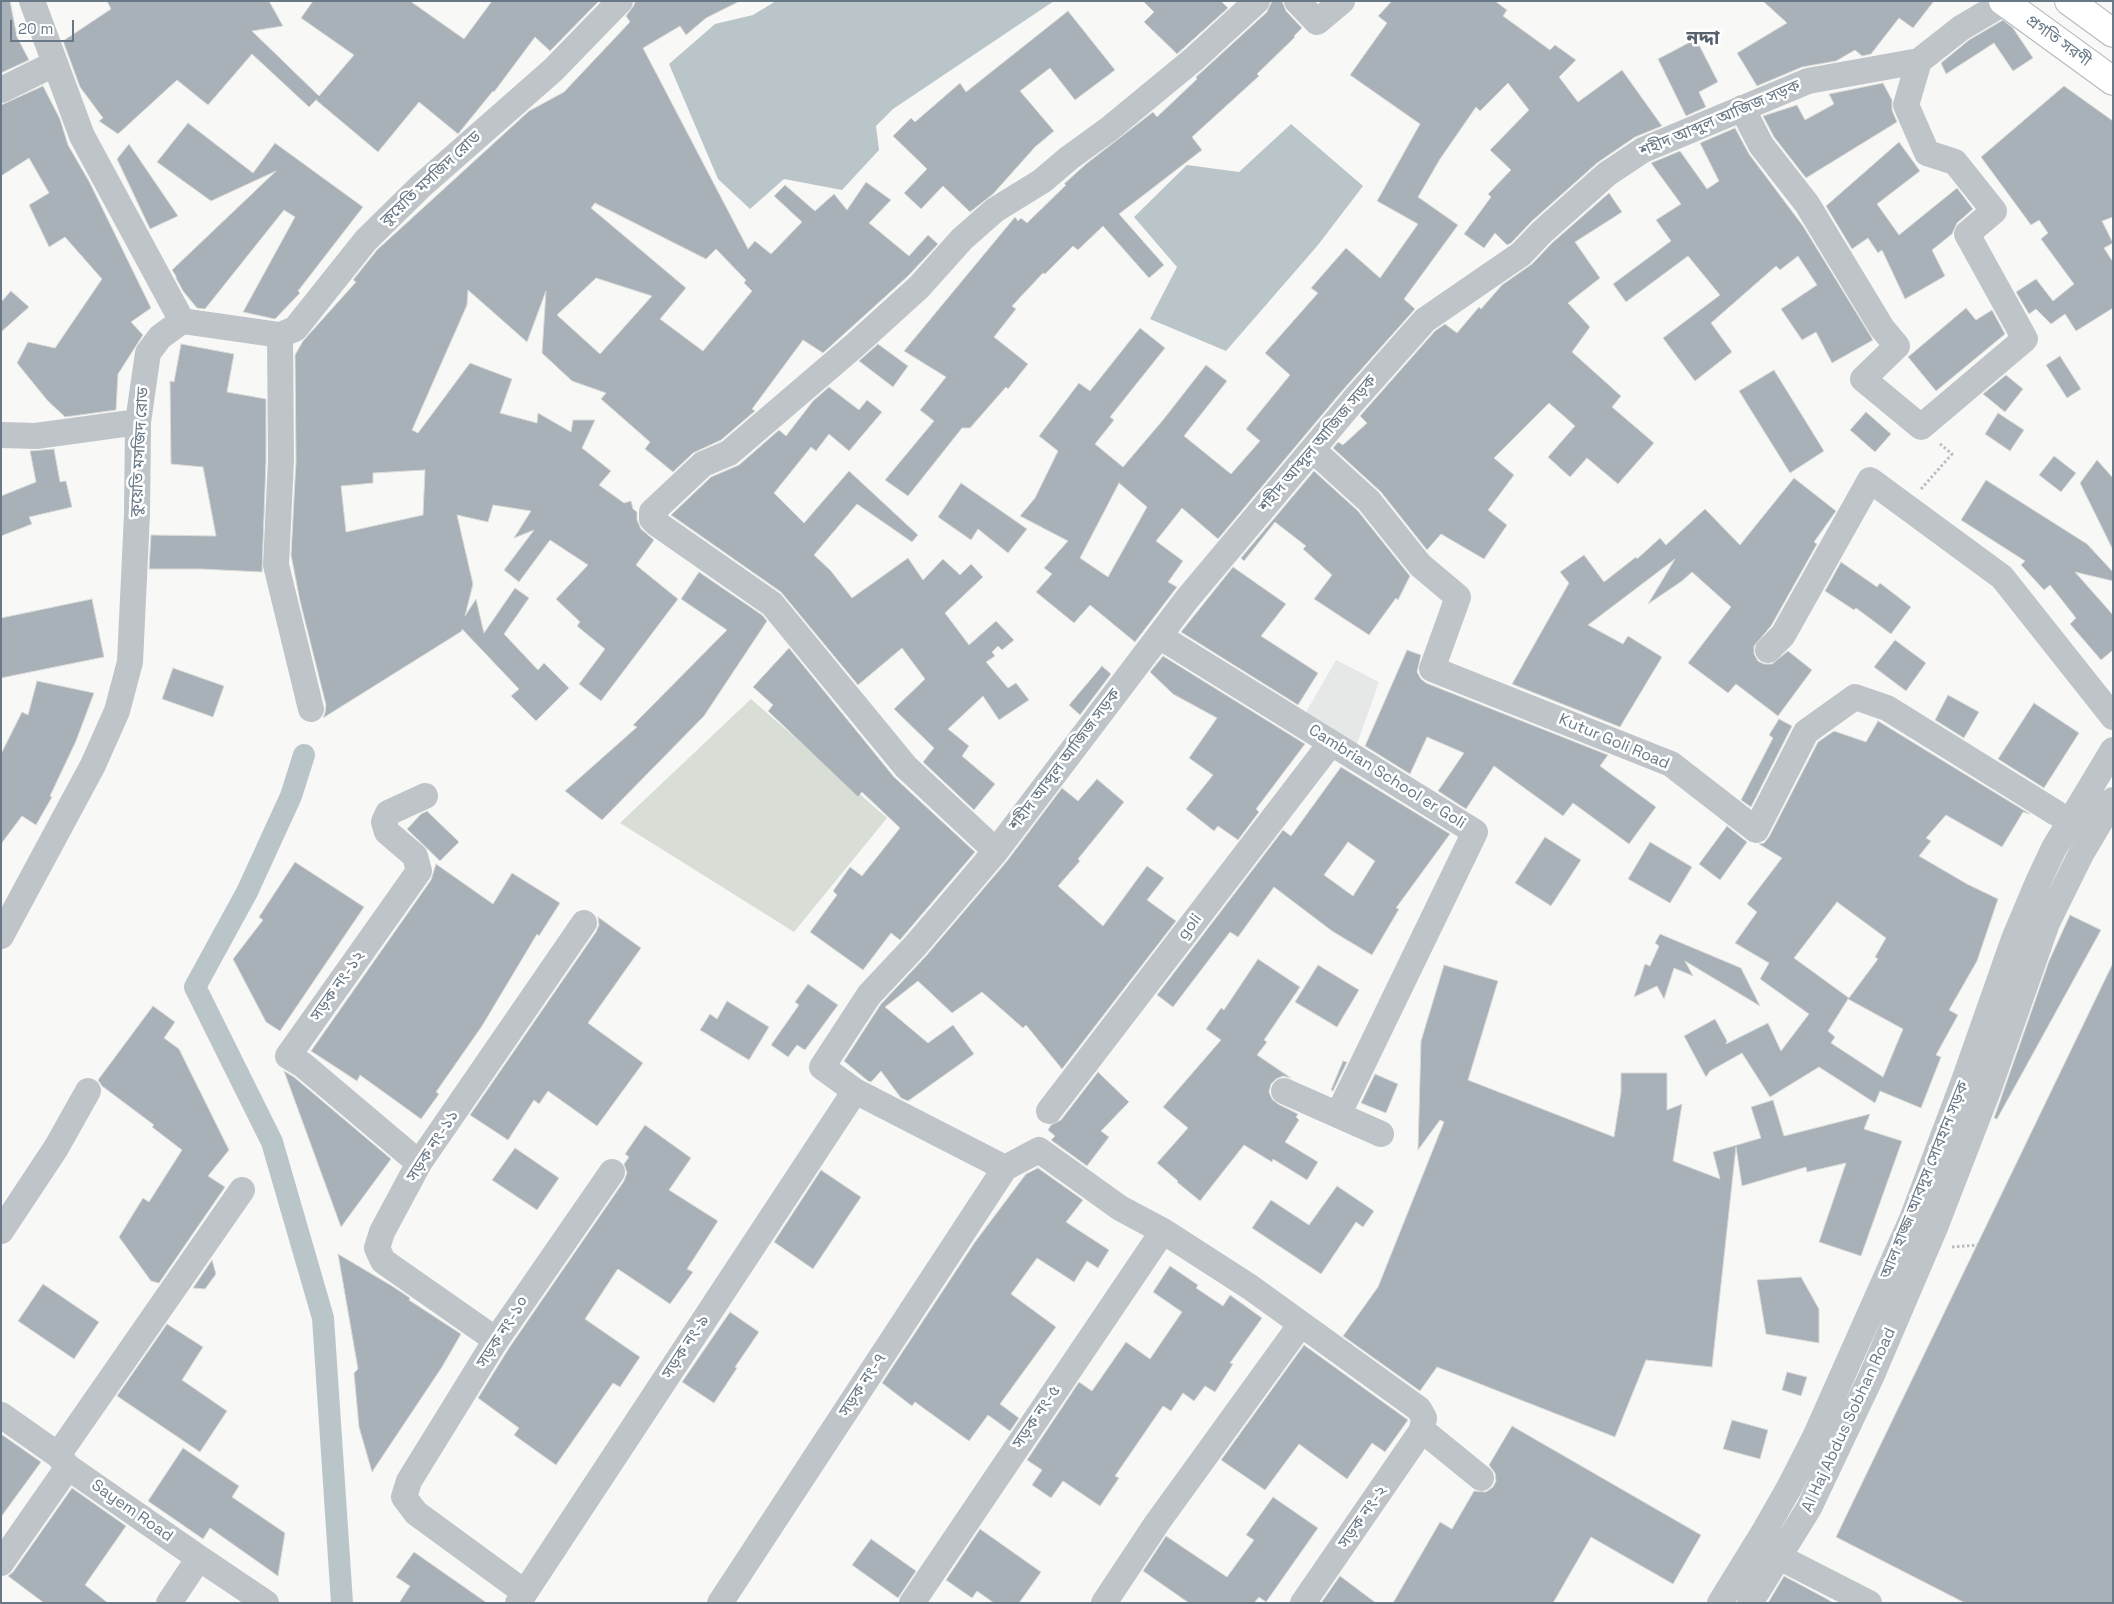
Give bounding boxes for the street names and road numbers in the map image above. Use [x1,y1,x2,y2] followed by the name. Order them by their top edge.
[2022,11,2094,71] street label: প্রগতি সরণী
[1637,76,1803,162] street label: শহীদ আব্দুল আজিজ সড়ক
[377,128,485,230] street label: কুয়েতি মসজিদ রোড
[1255,372,1381,516] street label: শহীদ আব্দুল আজিজ সড়ক
[127,387,153,517] street label: কুয়েতি মসজিদ রোড
[1005,685,1125,835] street label: শহীদ আব্দুল আজিজ সড়ক
[1556,710,1672,774] street label: Kutur Goli Road
[1305,721,1469,833] street label: Cambrian School er Goli
[1174,910,1206,944] street label: goli
[307,947,369,1025] street label: সড়ক নং-১২
[1877,1078,1973,1282] street label: আল হাজ্জ আবদুস সোবহান সড়ক
[403,1107,463,1185] street label: সড়ক নং-১১
[473,1293,533,1371] street label: সড়ক নং-১০
[658,1312,714,1382] street label: সড়ক নং-৯
[1798,1325,1900,1515] street label: Al Haj Abdus Sobhan Road
[835,1350,891,1420] street label: সড়ক নং-৭
[1009,1382,1065,1452] street label: সড়ক নং-৫
[87,1476,177,1546] street label: Sayem Road
[1335,1482,1391,1552] street label: সড়ক নং-২

